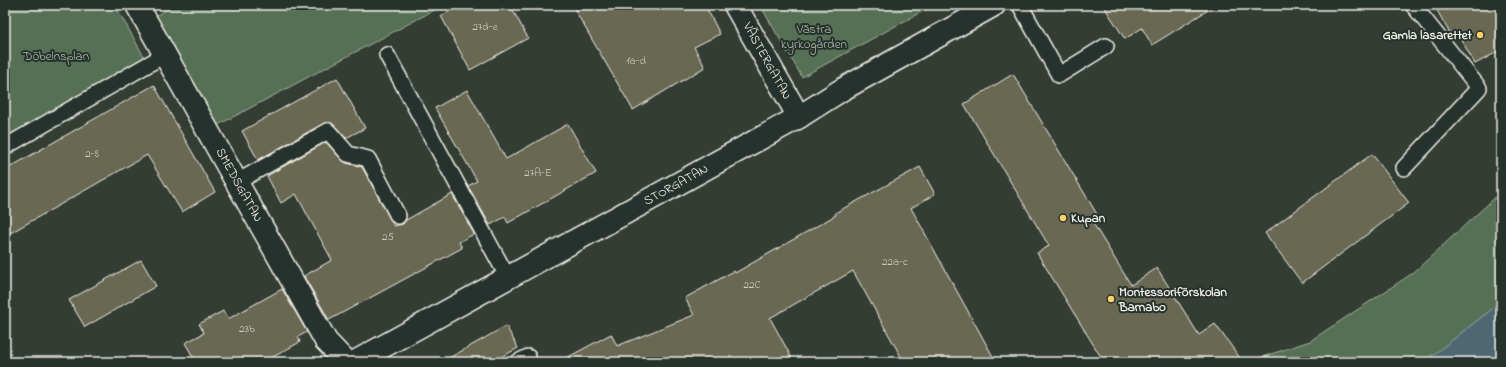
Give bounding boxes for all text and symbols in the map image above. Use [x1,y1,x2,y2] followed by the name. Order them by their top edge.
[737,18,796,103] street label: VÄSTERGATAN
[472,19,498,35] house number: 27d-e
[781,20,847,55] park label: Västra kyrkogården
[1383,26,1473,45] place label: Gamla lasarettet
[1475,30,1485,40] marker: Gamla lasarettet
[22,47,89,66] park label: Döbelnsplan
[626,53,646,69] house number: 1a-d
[211,144,267,226] street label: SMEDSGATAN
[85,146,99,162] house number: 2-8
[640,159,712,211] street label: STORGATAN
[524,165,552,181] house number: 27A-E
[1071,209,1106,228] place label: Kupan
[1058,213,1068,223] marker: Kupan
[382,229,394,245] house number: 25
[882,254,908,270] house number: 22a-c
[744,277,760,293] house number: 22C
[1118,283,1228,317] place label: Montessoriförskolan Barnabo
[1106,294,1116,304] marker: Montessoriförskolan Barnabo
[239,321,255,337] house number: 23b

